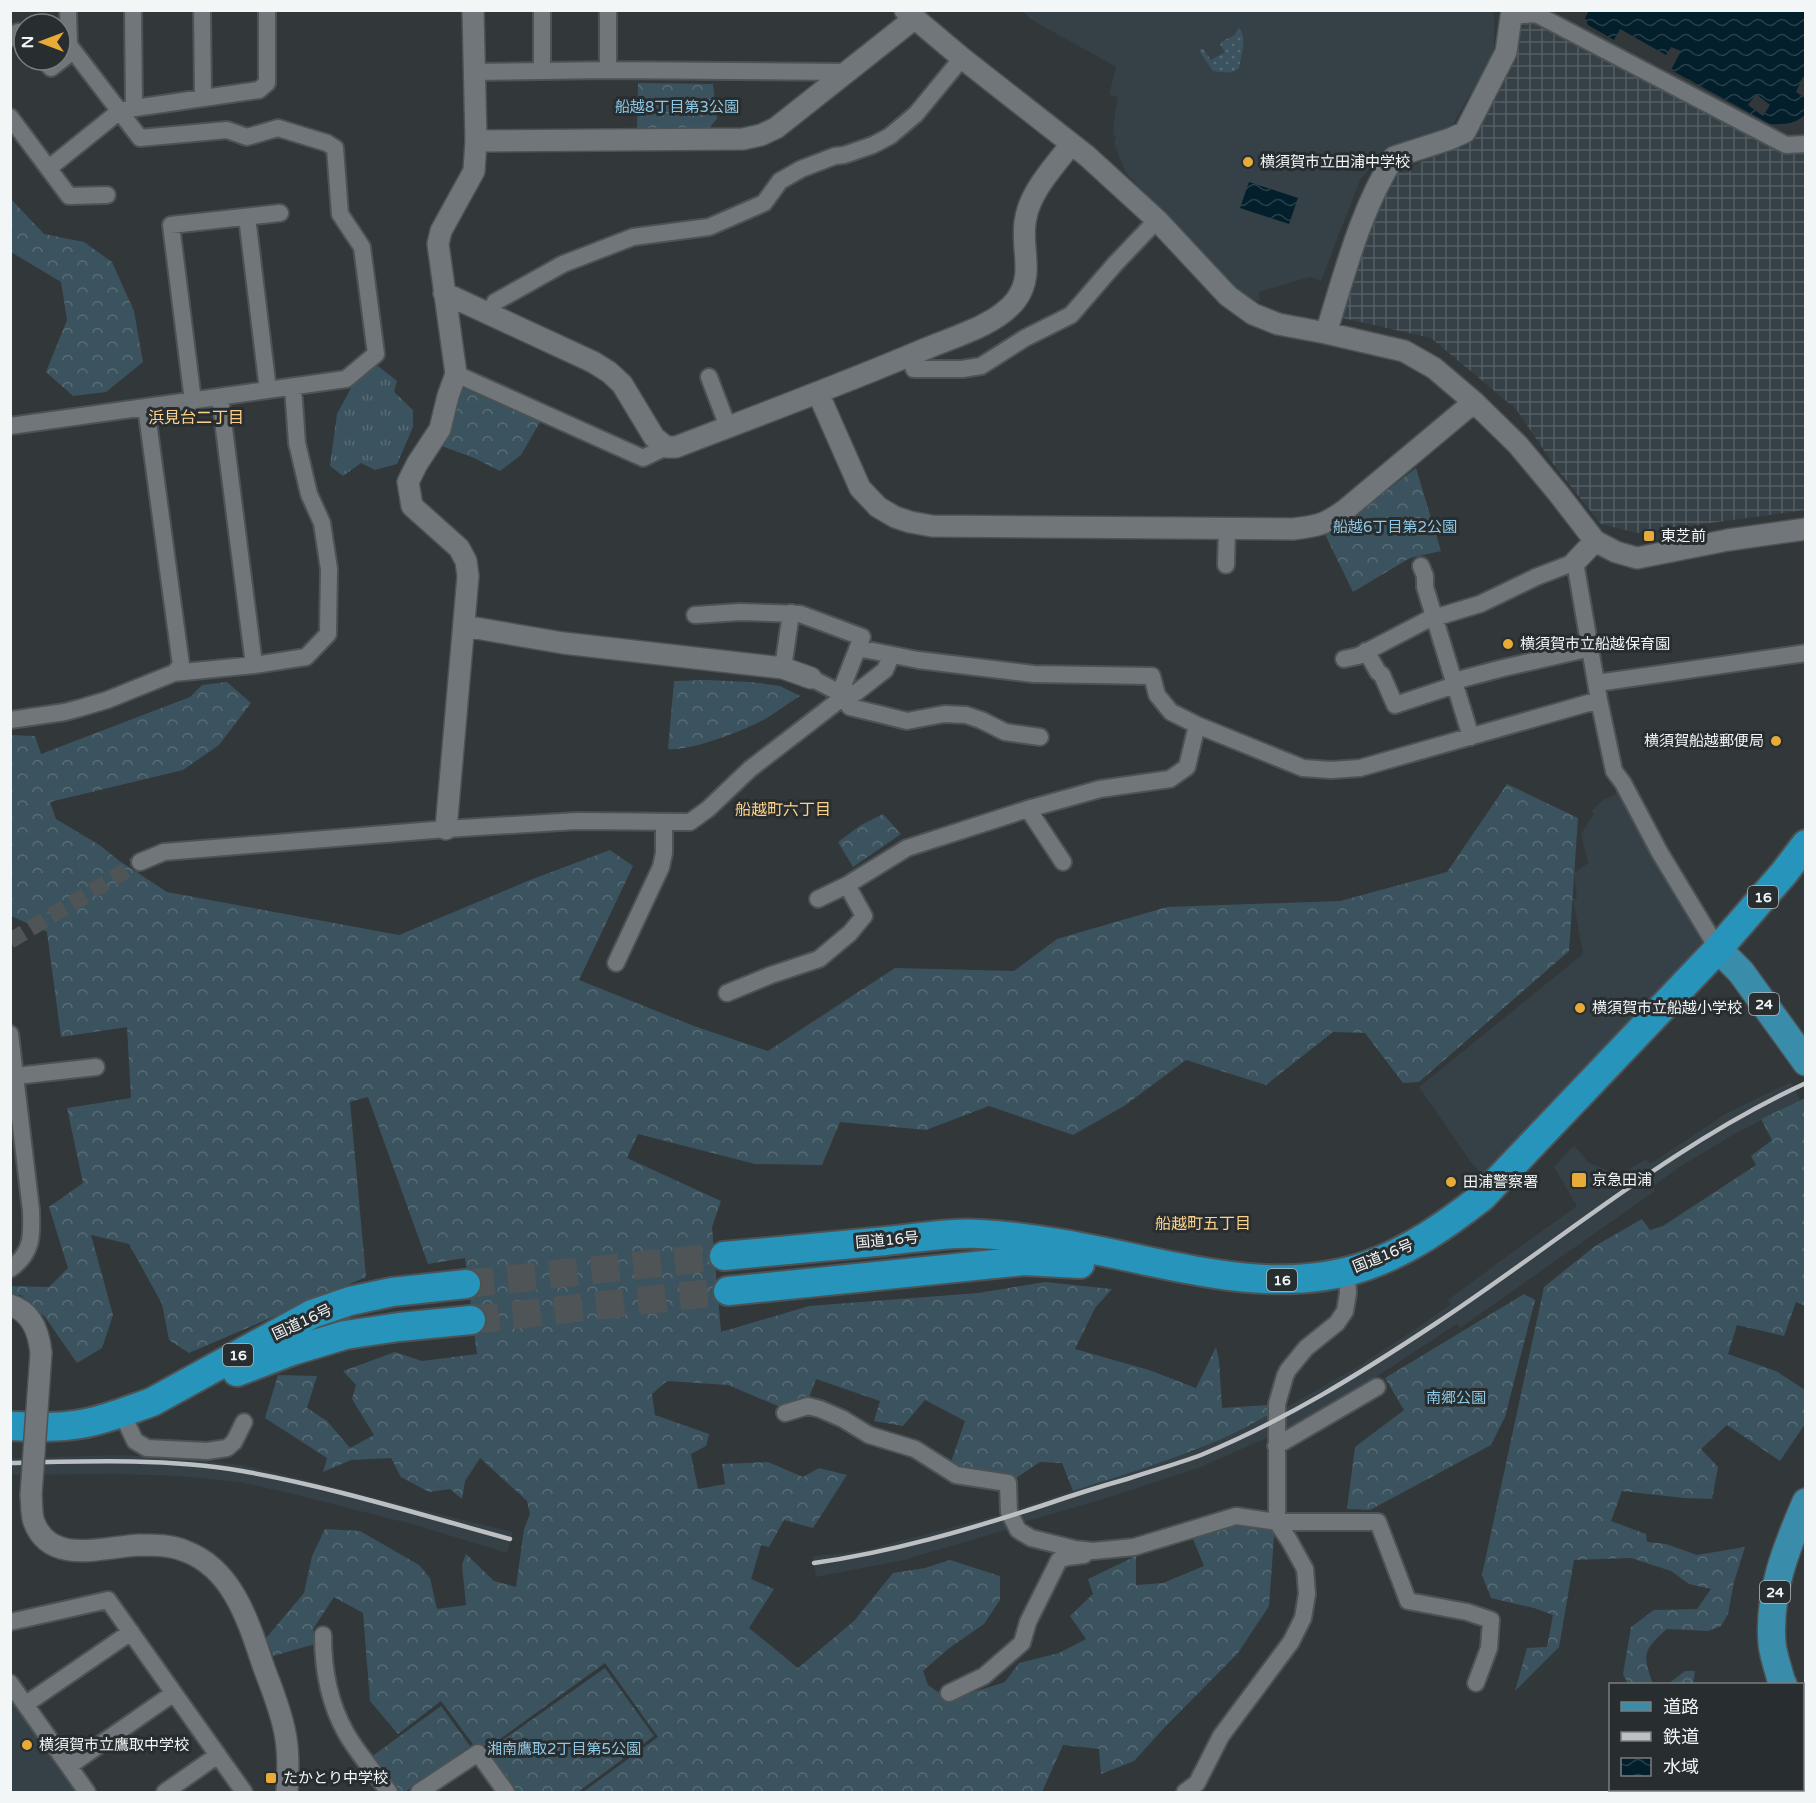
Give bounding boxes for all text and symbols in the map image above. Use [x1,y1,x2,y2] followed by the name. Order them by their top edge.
[12,12,72,72] north arrow
[18,36,38,48] text: N
[615,98,739,116] park label: 船越8丁目第3公園
[1260,153,1410,171] place label: 横須賀市立田浦中学校
[1241,155,1255,169] marker: 横須賀市立田浦中学校
[148,408,244,428] district label: 浜見台二丁目
[1333,518,1457,536] park label: 船越6丁目第2公園
[1661,527,1706,545] place label: 東芝前
[1642,529,1656,543] marker: 東芝前
[1520,635,1670,653] place label: 横須賀市立船越保育園
[1501,637,1515,651] marker: 横須賀市立船越保育園
[1644,732,1764,750] place label: 横須賀船越郵便局
[1769,734,1783,748] marker: 横須賀船越郵便局
[735,800,831,820] district label: 船越町六丁目
[1748,886,1778,908] road number: 16
[1749,993,1779,1015] road number: 24
[1592,999,1742,1017] place label: 横須賀市立船越小学校
[1573,1001,1587,1015] marker: 横須賀市立船越小学校
[1570,1171,1588,1189] marker: 京急田浦
[1592,1171,1652,1189] place label: 京急田浦
[1463,1173,1538,1191] place label: 田浦警察署
[1444,1175,1458,1189] marker: 田浦警察署
[1155,1214,1251,1234] district label: 船越町五丁目
[854,1228,920,1252] street label: 国道16号
[1350,1236,1416,1276] street label: 国道16号
[1267,1269,1297,1291] road number: 16
[269,1300,335,1344] street label: 国道16号
[223,1344,253,1366] road number: 16
[1426,1389,1486,1407] park label: 南郷公園
[1760,1581,1790,1603] road number: 24
[1609,1683,1804,1791] legend
[1663,1696,1699,1718] text: 道路
[1663,1726,1699,1748] text: 鉄道
[39,1736,189,1754] place label: 横須賀市立鷹取中学校
[20,1738,34,1752] marker: 横須賀市立鷹取中学校
[487,1740,641,1758] park label: 湘南鷹取2丁目第5公園
[1663,1756,1699,1778] text: 水域
[283,1769,388,1787] place label: たかとり中学校
[264,1771,278,1785] marker: たかとり中学校

